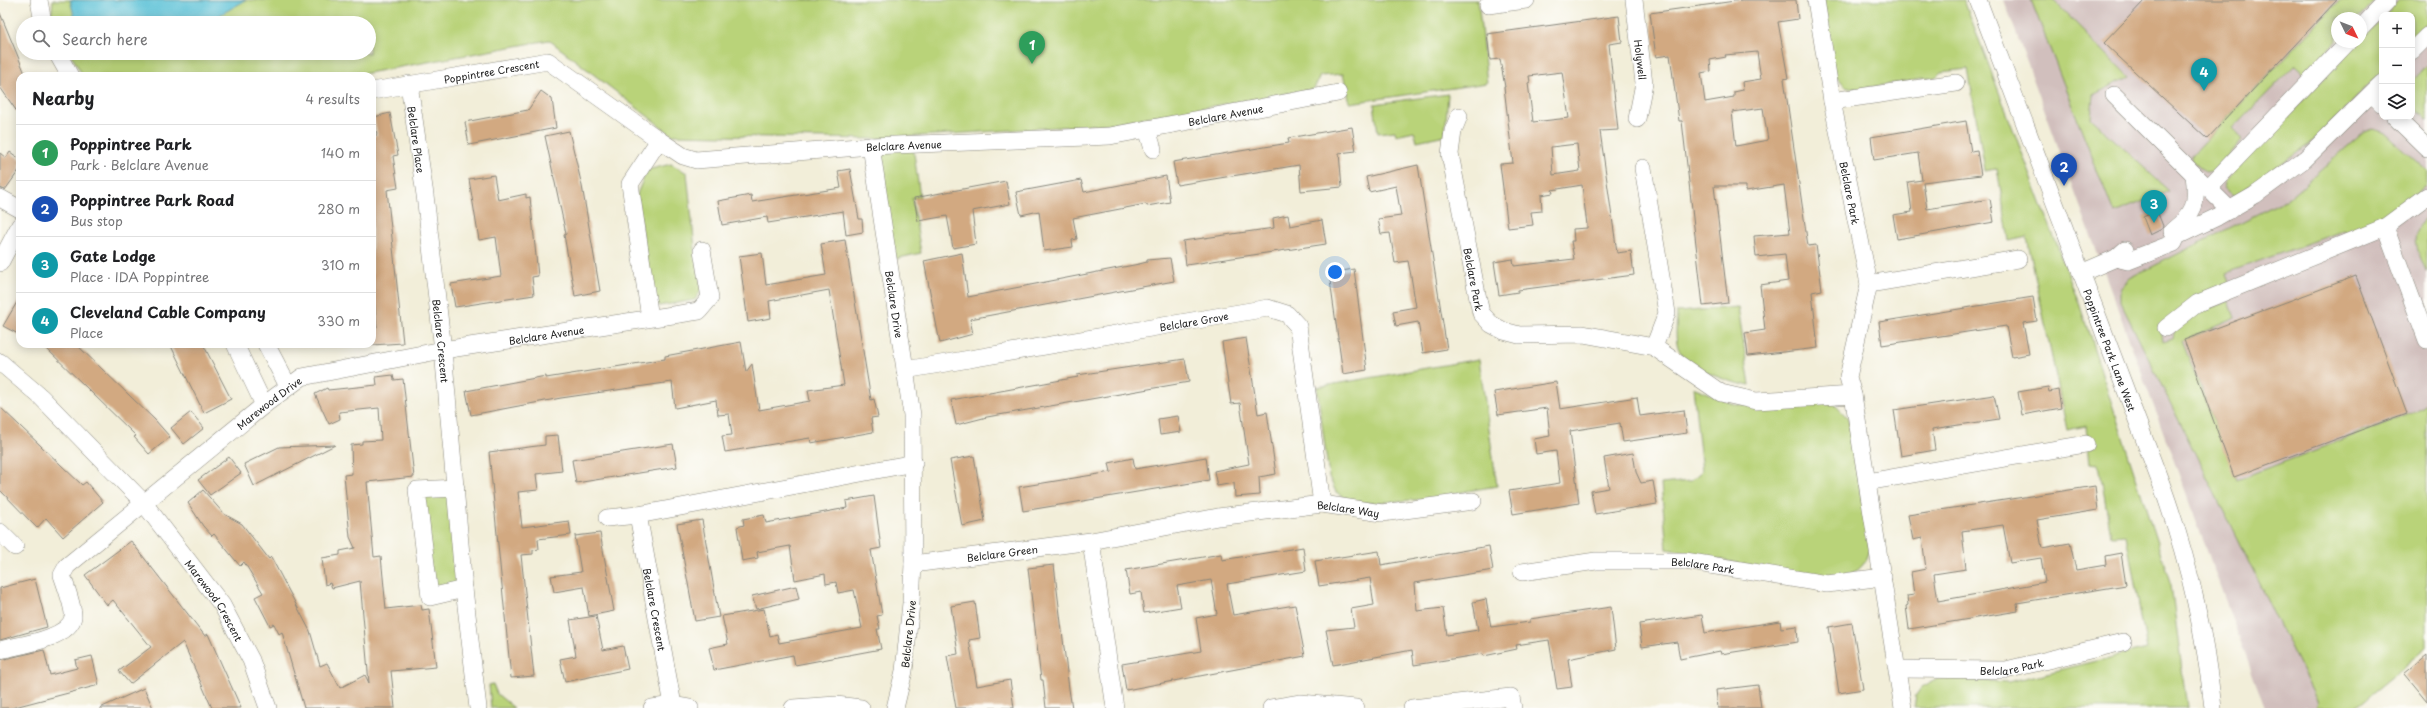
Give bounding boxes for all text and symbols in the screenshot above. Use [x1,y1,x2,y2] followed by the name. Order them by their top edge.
[2331,12,2367,48] north arrow
[2379,12,2415,120] map controls
[2379,12,2415,48] button: +
[16,16,376,60] search box
[30,27,52,49] icon: search
[62,27,148,50] text: Search here
[1019,31,1045,64] pin: 1
[1631,39,1651,81] street label: Holywell
[2379,48,2415,84] button: −
[442,55,540,86] street label: Poppintree Crescent
[2191,58,2217,91] pin: 4
[2379,84,2415,120] button: layers
[32,85,94,111] text: Nearby
[306,89,360,108] text: 4 results
[1187,100,1265,129] street label: Belclare Avenue
[405,105,429,174] street label: Belclare Place
[70,132,192,155] text: Poppintree Park
[865,136,943,154] street label: Belclare Avenue
[42,143,48,162] text: 1
[321,143,360,162] text: 140 m
[2051,153,2077,186] pin: 2
[70,155,209,174] text: Park · Belclare Avenue
[1837,160,1864,226] street label: Belclare Park
[70,188,234,211] text: Poppintree Park Road
[2141,190,2167,223] pin: 3
[40,199,50,218] text: 2
[318,199,360,218] text: 280 m
[70,211,123,230] text: Bus stop
[70,244,156,267] text: Gate Lodge
[1461,246,1488,312] street label: Belclare Park
[41,255,49,274] text: 3
[321,255,360,274] text: 310 m
[1325,262,1345,282] your location
[70,267,209,286] text: Place · IDA Poppintree
[883,269,908,339] street label: Belclare Drive
[2080,286,2140,413] street label: Poppintree Park Lane West
[430,298,453,383] street label: Belclare Crescent
[70,300,266,323] text: Cleveland Cable Company
[1158,307,1229,334] street label: Belclare Grove
[41,311,49,330] text: 4
[317,311,360,330] text: 330 m
[508,321,586,347] street label: Belclare Avenue
[70,323,103,342] text: Place
[233,373,304,432] street label: Marewood Drive
[1316,496,1381,520] street label: Belclare Way
[966,540,1039,564] street label: Belclare Green
[1671,554,1736,576] street label: Belclare Park
[182,556,247,643] street label: Marewood Crescent
[640,567,670,652] street label: Belclare Crescent
[897,599,919,669] street label: Belclare Drive
[1980,654,2045,678] street label: Belclare Park

